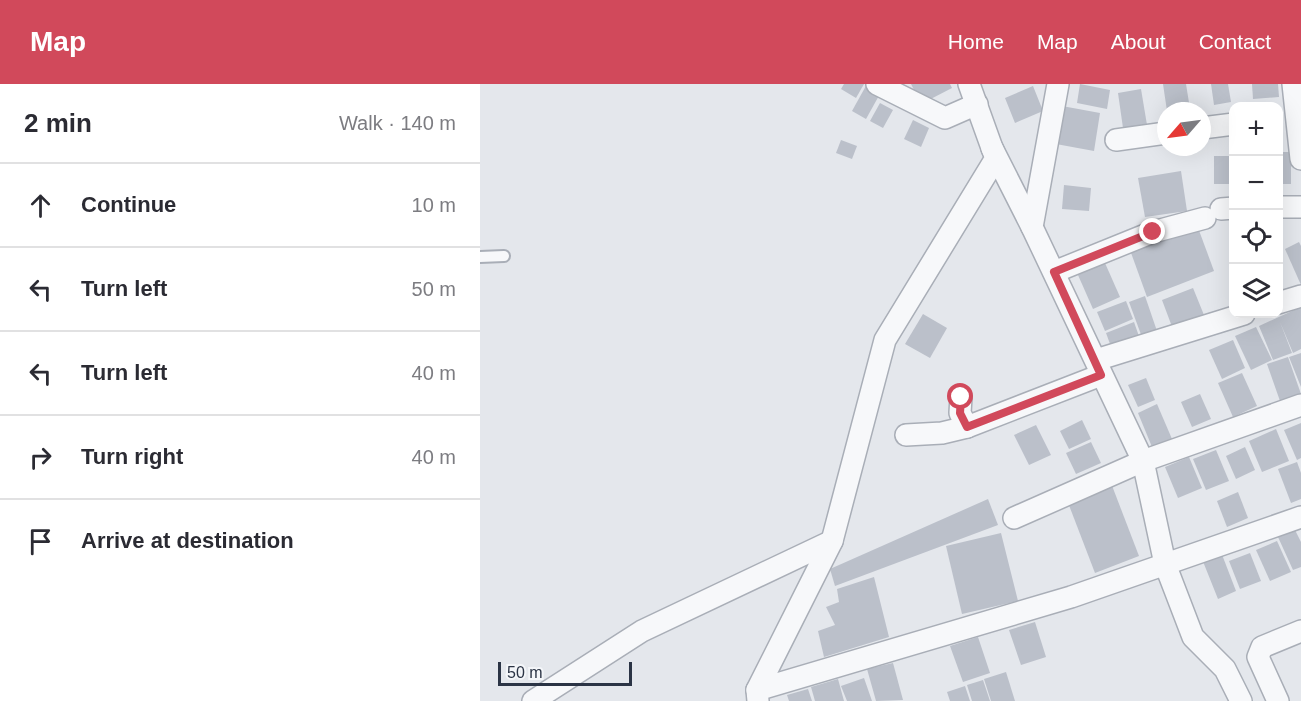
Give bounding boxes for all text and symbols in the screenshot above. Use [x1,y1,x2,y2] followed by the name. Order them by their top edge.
[30,26,86,57] text: Map
[948,30,1004,53] text: Home
[1037,30,1078,53] text: Map
[1111,30,1166,53] text: About
[1199,30,1271,53] text: Contact
[1157,102,1211,156] north arrow
[1229,102,1283,318] map controls
[1229,102,1283,156] button: +
[24,108,92,138] text: 2 min
[339,112,456,134] text: Walk · 140 m
[1229,156,1283,210] button: −
[24,189,57,222] icon: ahead
[81,192,176,217] text: Continue
[412,194,456,216] text: 10 m
[1229,210,1283,264] button: locate
[1139,218,1165,244] route end
[1229,264,1283,318] button: layers
[24,273,57,306] icon: left
[81,276,167,301] text: Turn left
[412,278,456,300] text: 50 m
[24,357,57,390] icon: left
[81,360,167,385] text: Turn left
[412,362,456,384] text: 40 m
[947,383,973,409] route start
[24,441,57,474] icon: right
[81,444,183,469] text: Turn right
[412,446,456,468] text: 40 m
[24,525,57,558] icon: arrive
[81,528,294,553] text: Arrive at destination
[498,659,632,686] scale bar
[507,664,543,681] text: 50 m

